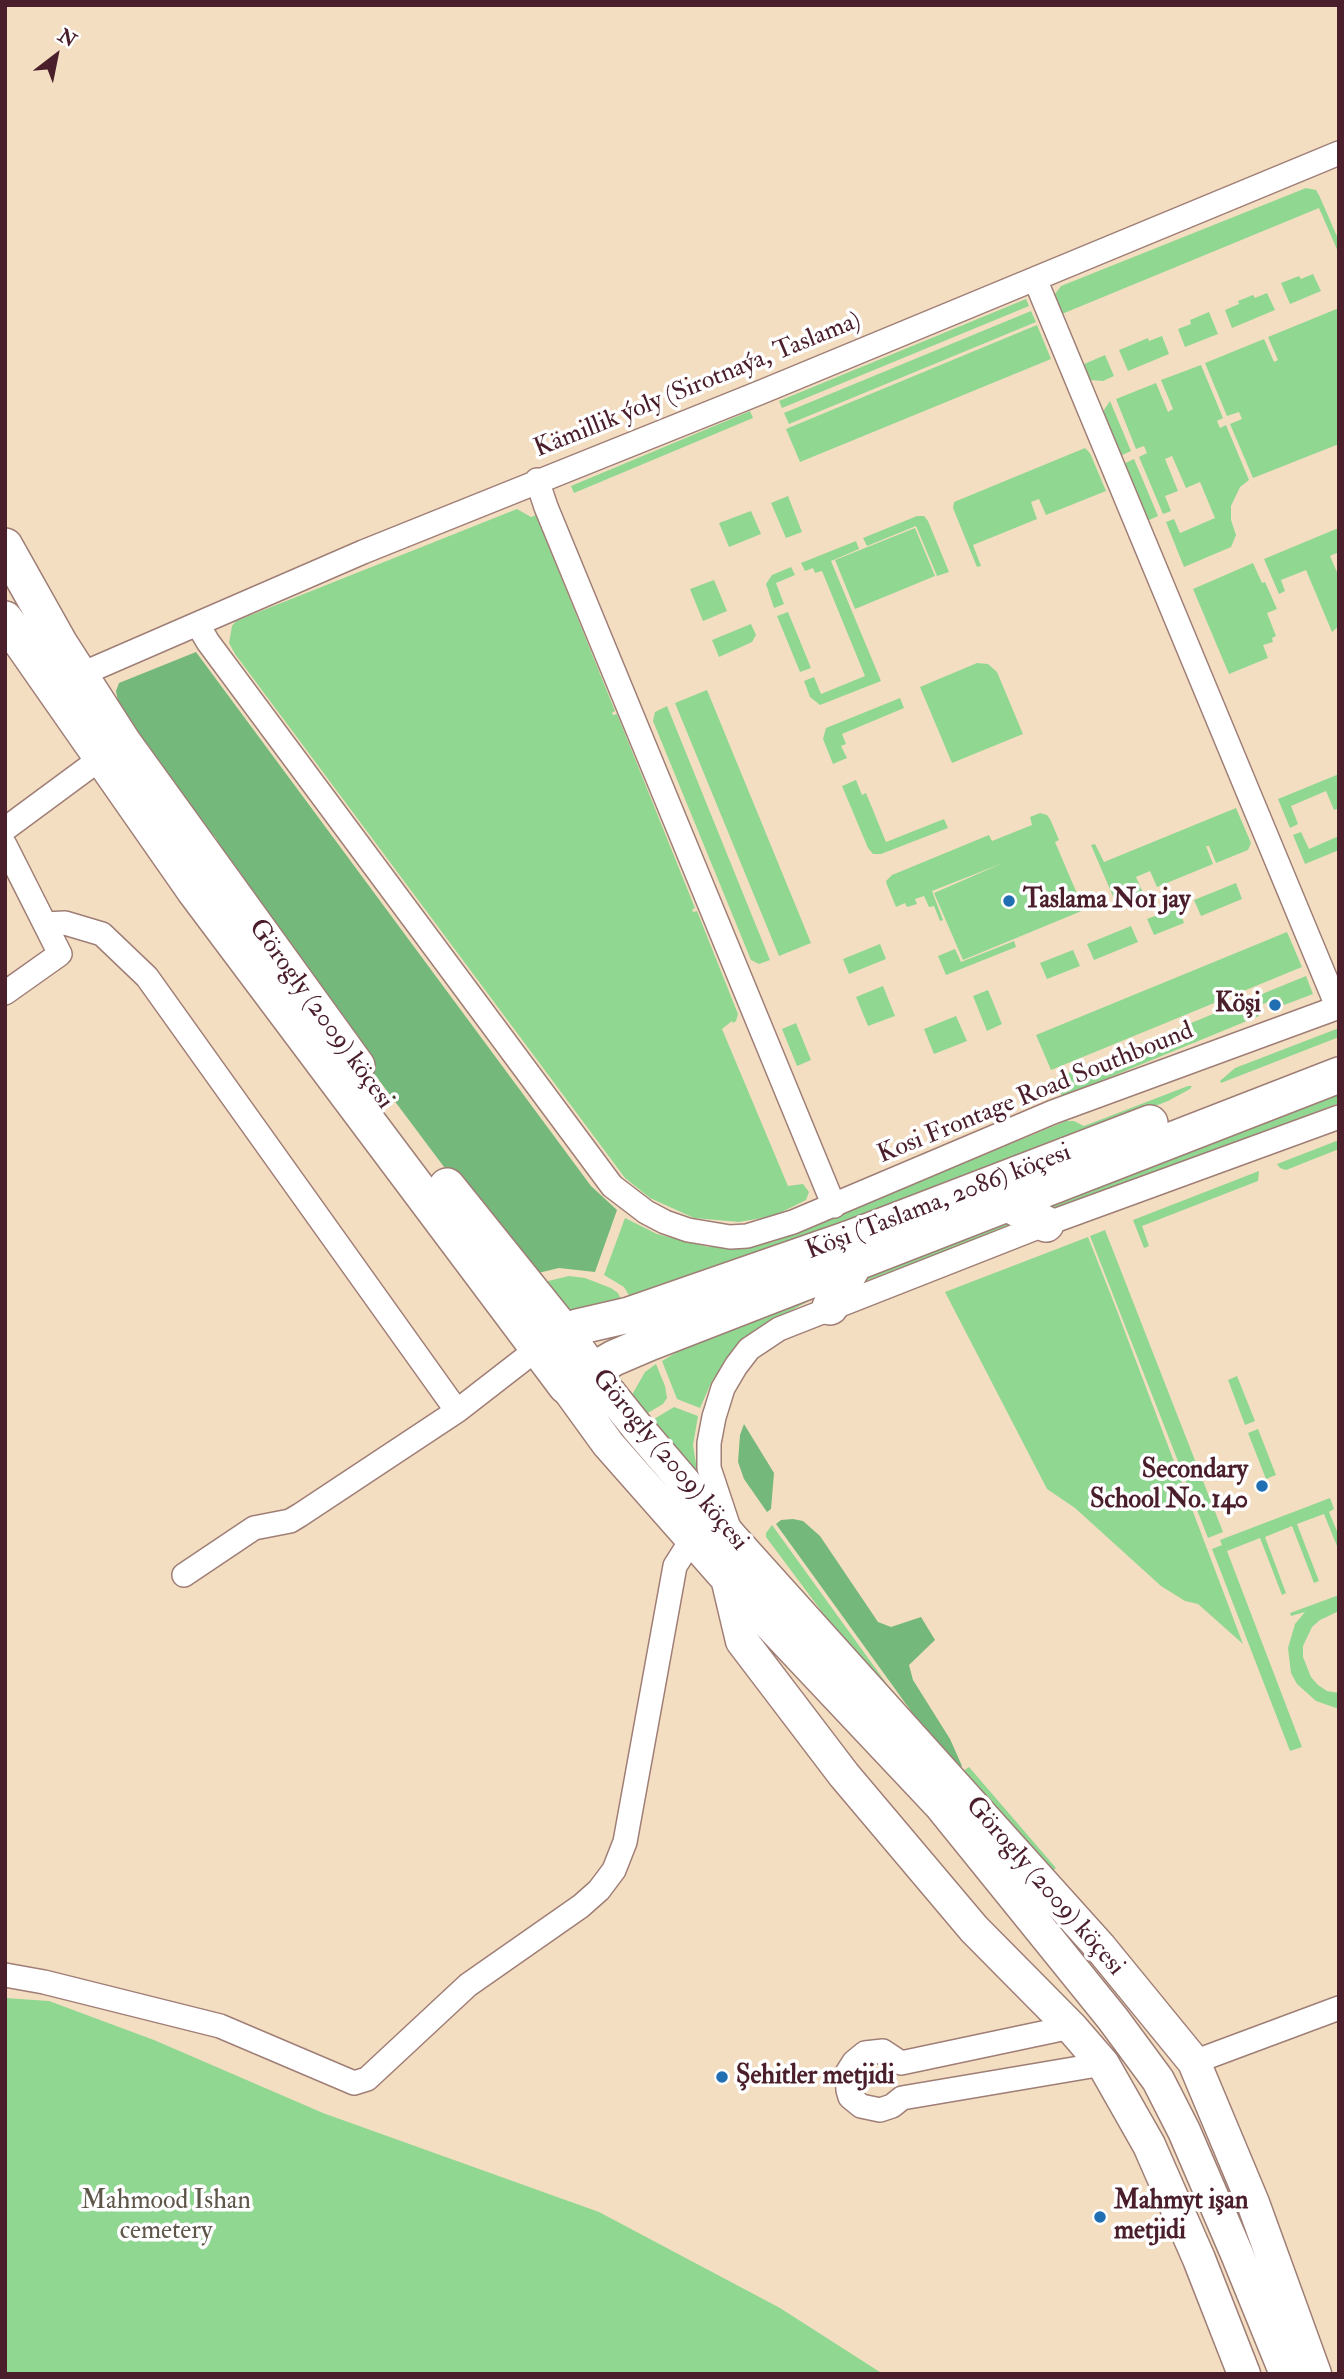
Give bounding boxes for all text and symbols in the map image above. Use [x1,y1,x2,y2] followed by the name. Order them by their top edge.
[21,21,91,91] north arrow
[54,24,81,53] text: N
[530,306,866,466] street label: Kämillik ýoly (Sirotnaýa, Taslama)
[1023,885,1190,917] place label: Taslama No1 jay
[1001,893,1017,909] marker: Taslama No1 jay
[241,914,399,1116] street label: Görogly (2009) köçesi
[1215,989,1261,1021] place label: Köşi
[1267,997,1283,1013] marker: Köşi
[874,1016,1198,1172] street label: Kosi Frontage Road Southbound
[802,1138,1076,1268] street label: Köşi (Taslama, 2086) köçesi
[584,1364,754,1558] street label: Görogly (2009) köçesi
[1090,1455,1248,1516] place label: Secondary School No. 140
[1254,1478,1270,1494] marker: Secondary School No. 140
[958,1791,1130,1983] street label: Görogly (2009) köçesi
[736,2061,895,2093] place label: Şehitler metjidi
[714,2069,730,2085] marker: Şehitler metjidi
[81,2186,251,2248] park label: Mahmood Ishan cemetery
[1114,2186,1248,2248] place label: Mahmyt işan metjidi
[1092,2209,1108,2225] marker: Mahmyt işan metjidi

